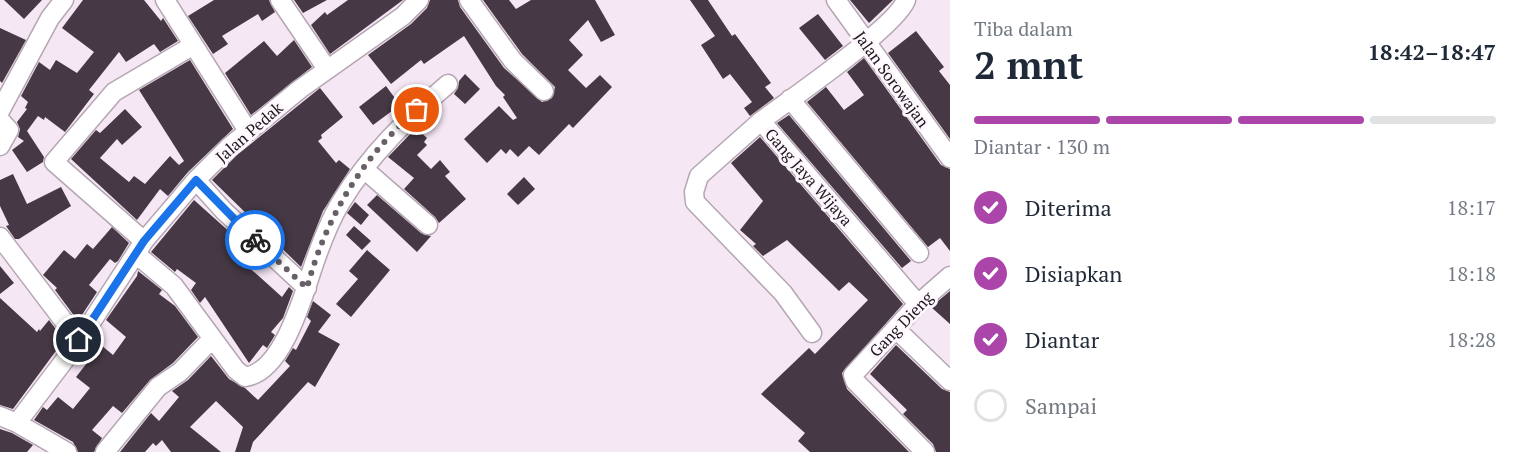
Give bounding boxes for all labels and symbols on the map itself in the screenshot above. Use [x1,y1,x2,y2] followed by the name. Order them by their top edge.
[850,26,935,132] street label: Jalan Sorowajan
[391,84,442,135] pin
[211,96,288,167] street label: Jalan Pedak
[760,123,858,231] street label: Gang Jaya Wijaya
[225,210,285,270] courier
[864,286,938,361] street label: Gang Dieng
[53,314,104,365] pin

